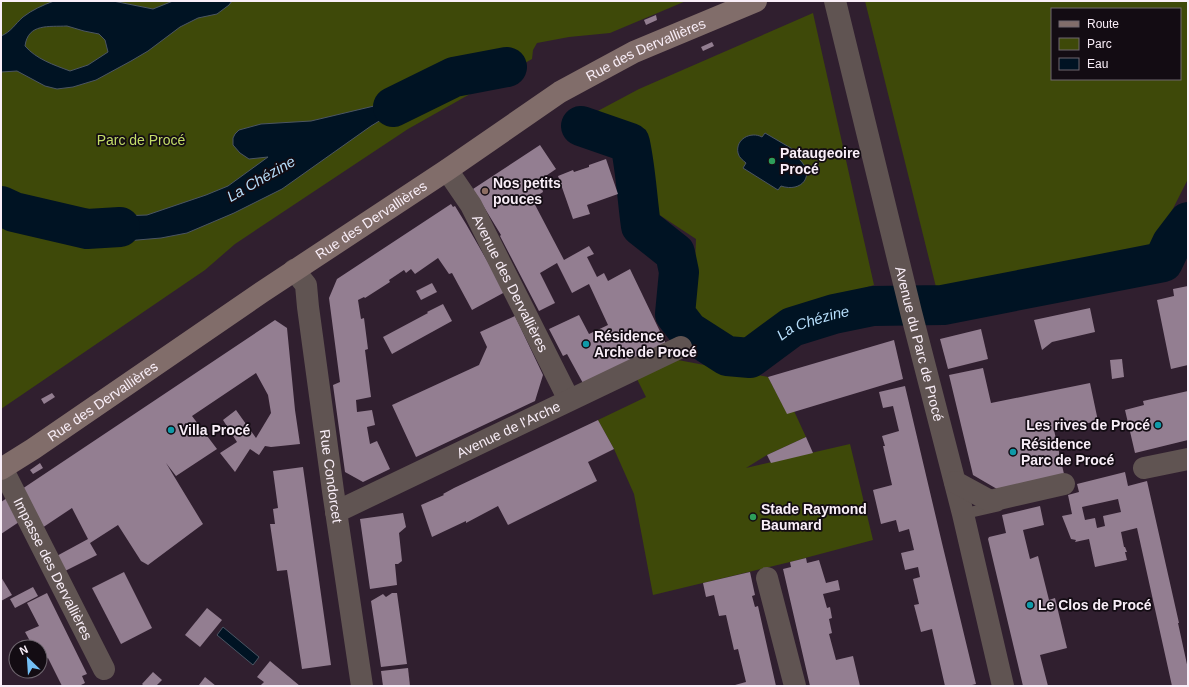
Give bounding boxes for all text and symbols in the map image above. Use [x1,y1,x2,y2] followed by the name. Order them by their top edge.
[1051,8,1181,80] legend
[583,15,708,84] street label: Rue des Dervallières
[1087,17,1119,31] text: Route
[1087,37,1112,51] text: Parc
[1087,57,1108,71] text: Eau
[97,132,186,148] park label: Parc de Procé
[780,145,860,177] place label: Pataugeoire Procé
[224,152,298,205] water label: La Chézine
[767,156,777,166] marker: Pataugeoire Procé
[493,175,561,207] place label: Nos petits pouces
[312,178,430,263] street label: Rue des Dervallières
[480,186,490,196] marker: Nos petits pouces
[469,212,552,355] street label: Avenue des Dervallières
[892,265,947,423] street label: Avenue du Parc de Procé
[773,302,851,343] water label: La Chézine
[594,328,697,360] place label: Résidence Arche de Procé
[581,339,591,349] marker: Résidence Arche de Procé
[44,358,161,445] street label: Rue des Dervallières
[454,398,563,461] street label: Avenue de l'Arche
[1026,417,1150,433] place label: Les rives de Procé
[1153,420,1163,430] marker: Les rives de Procé
[179,422,251,438] place label: Villa Procé
[166,425,176,435] marker: Villa Procé
[317,428,346,524] street label: Rue Condorcet
[1021,436,1115,468] place label: Résidence Parc de Procé
[1008,447,1018,457] marker: Résidence Parc de Procé
[10,495,96,643] street label: Impasse des Dervallières
[761,501,867,533] place label: Stade Raymond Baumard
[748,512,758,522] marker: Stade Raymond Baumard
[1038,597,1152,613] place label: Le Clos de Procé
[1025,600,1035,610] marker: Le Clos de Procé
[8,639,48,679] north arrow
[18,643,30,657] text: N

